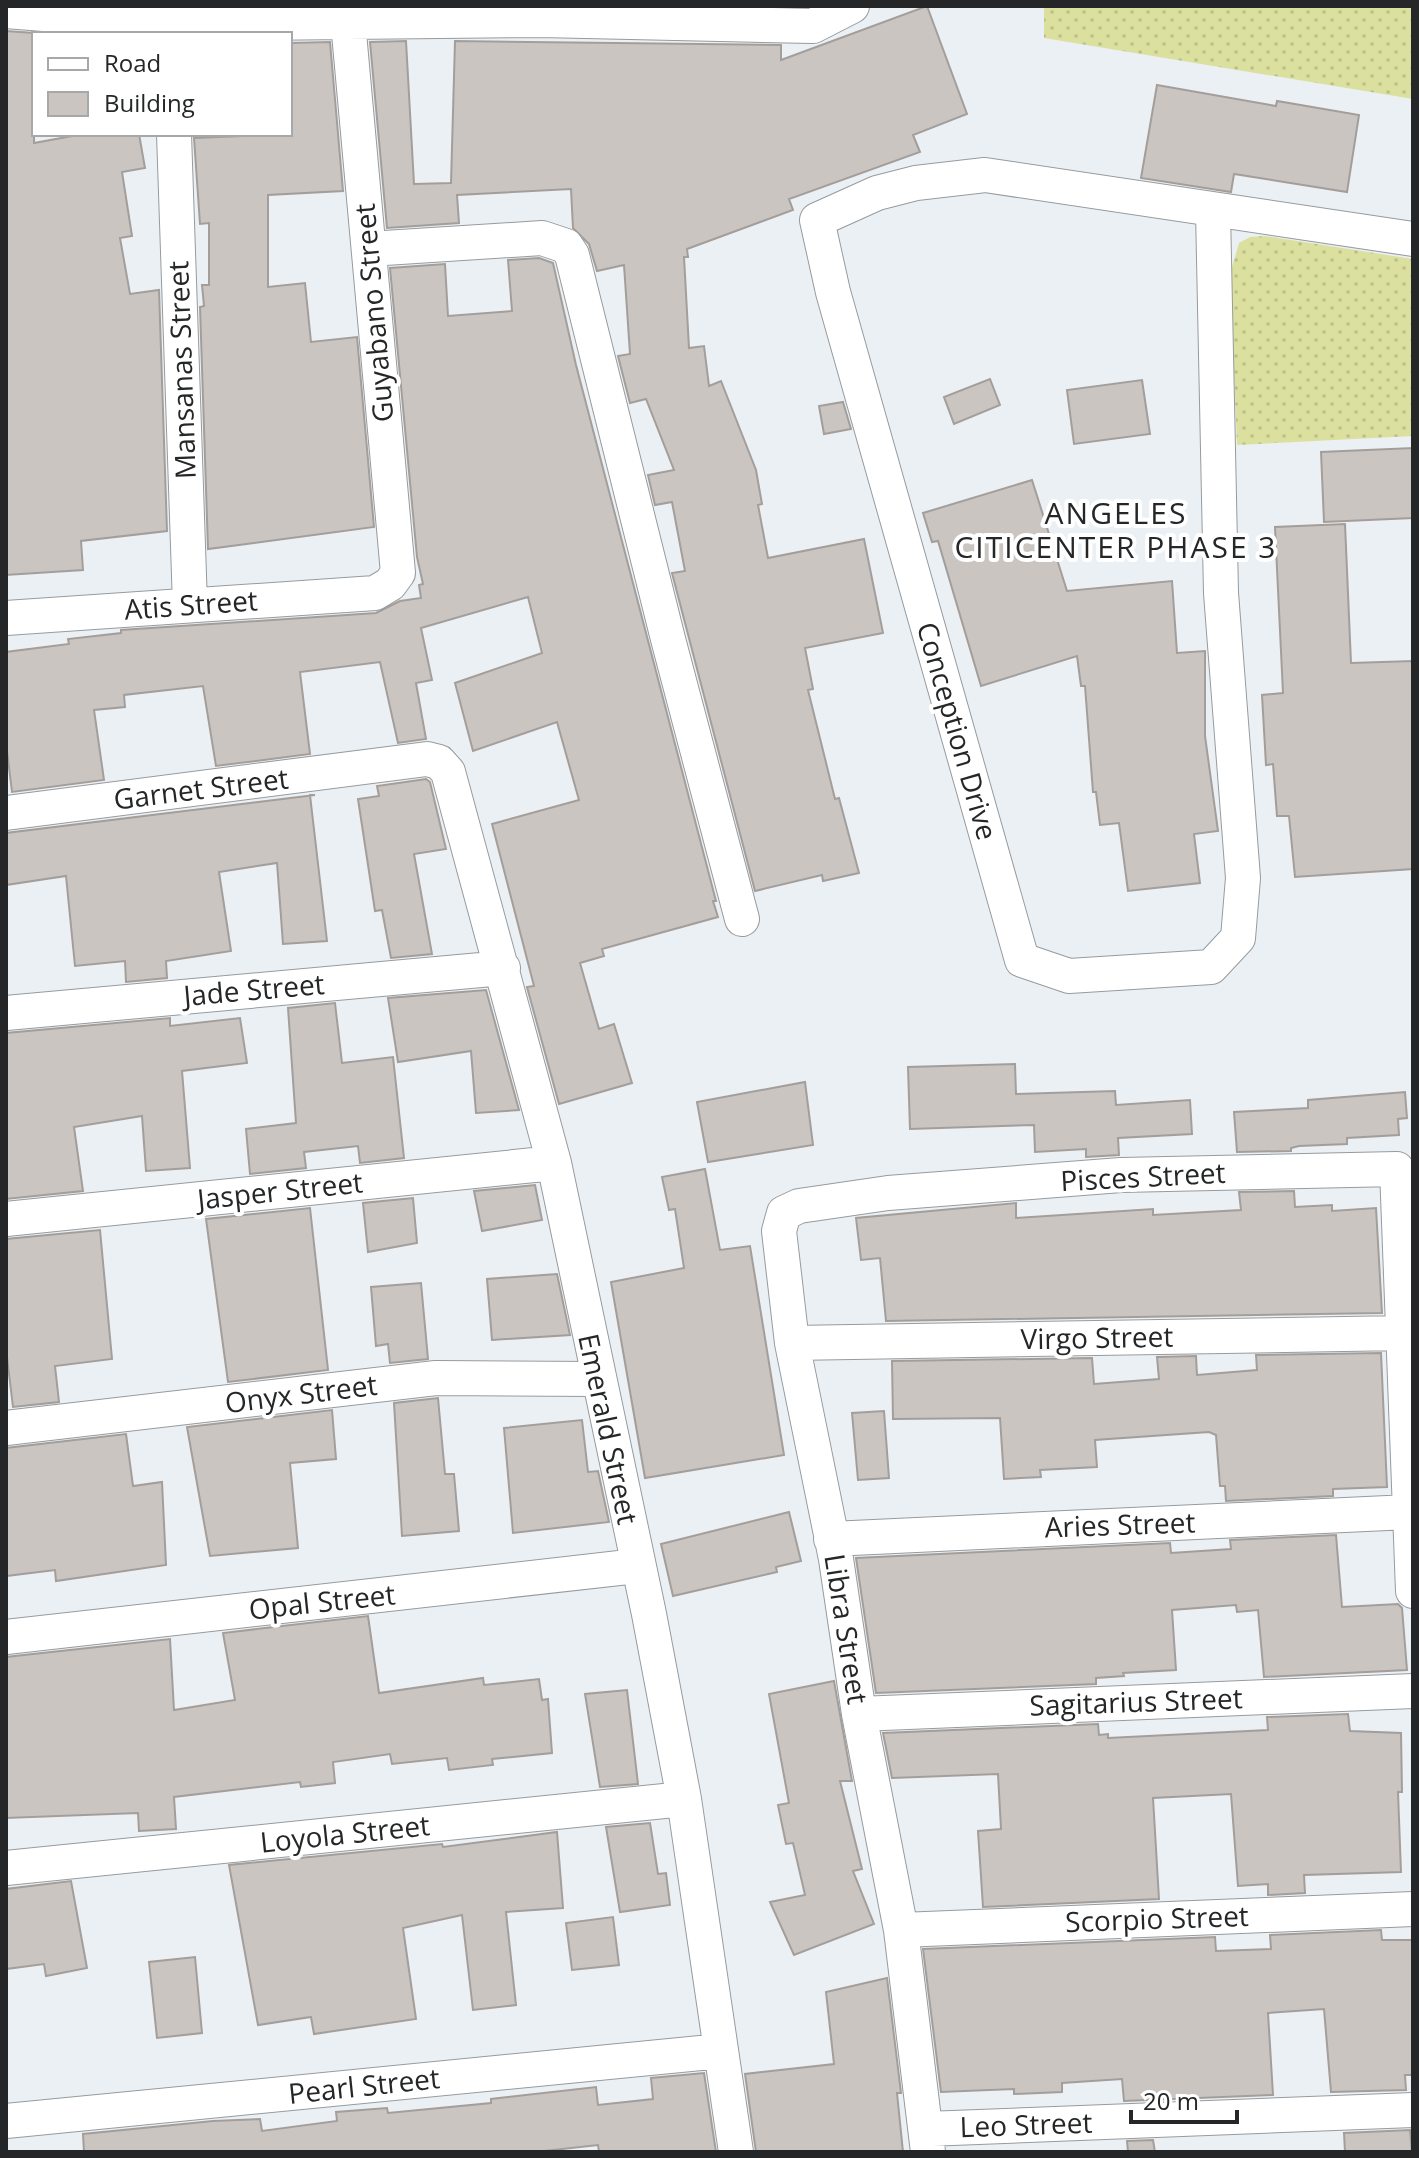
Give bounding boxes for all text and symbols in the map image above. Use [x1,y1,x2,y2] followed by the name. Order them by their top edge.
[32,32,292,136] legend
[104,46,161,79] text: Road
[104,86,195,119] text: Building
[345,202,401,424] street label: Guyabano Street
[158,260,204,480] street label: Mansanas Street
[954,492,1278,567] district label: ANGELES CITICENTER PHASE 3
[123,580,259,628] street label: Atis Street
[909,617,1007,844] street label: Conception Drive
[111,758,290,818] street label: Garnet Street
[179,964,326,1014] street label: Jade Street
[1059,1153,1226,1199] street label: Pisces Street
[192,1162,365,1218] street label: Jasper Street
[1020,1317,1174,1357] street label: Virgo Street
[570,1330,648,1528] street label: Emerald Street
[223,1365,379,1421] street label: Onyx Street
[1044,1502,1196,1546] street label: Aries Street
[816,1551,878,1707] street label: Libra Street
[247,1574,397,1628] street label: Opal Street
[1029,1678,1243,1724] street label: Sagitarius Street
[258,1805,432,1861] street label: Loyola Street
[1065,1896,1249,1940] street label: Scorpio Street
[286,2058,442,2112] street label: Pearl Street
[1131,2074,1237,2124] scale bar
[1143,2084,1199,2117] text: 20 m
[959,2103,1093,2145] street label: Leo Street

